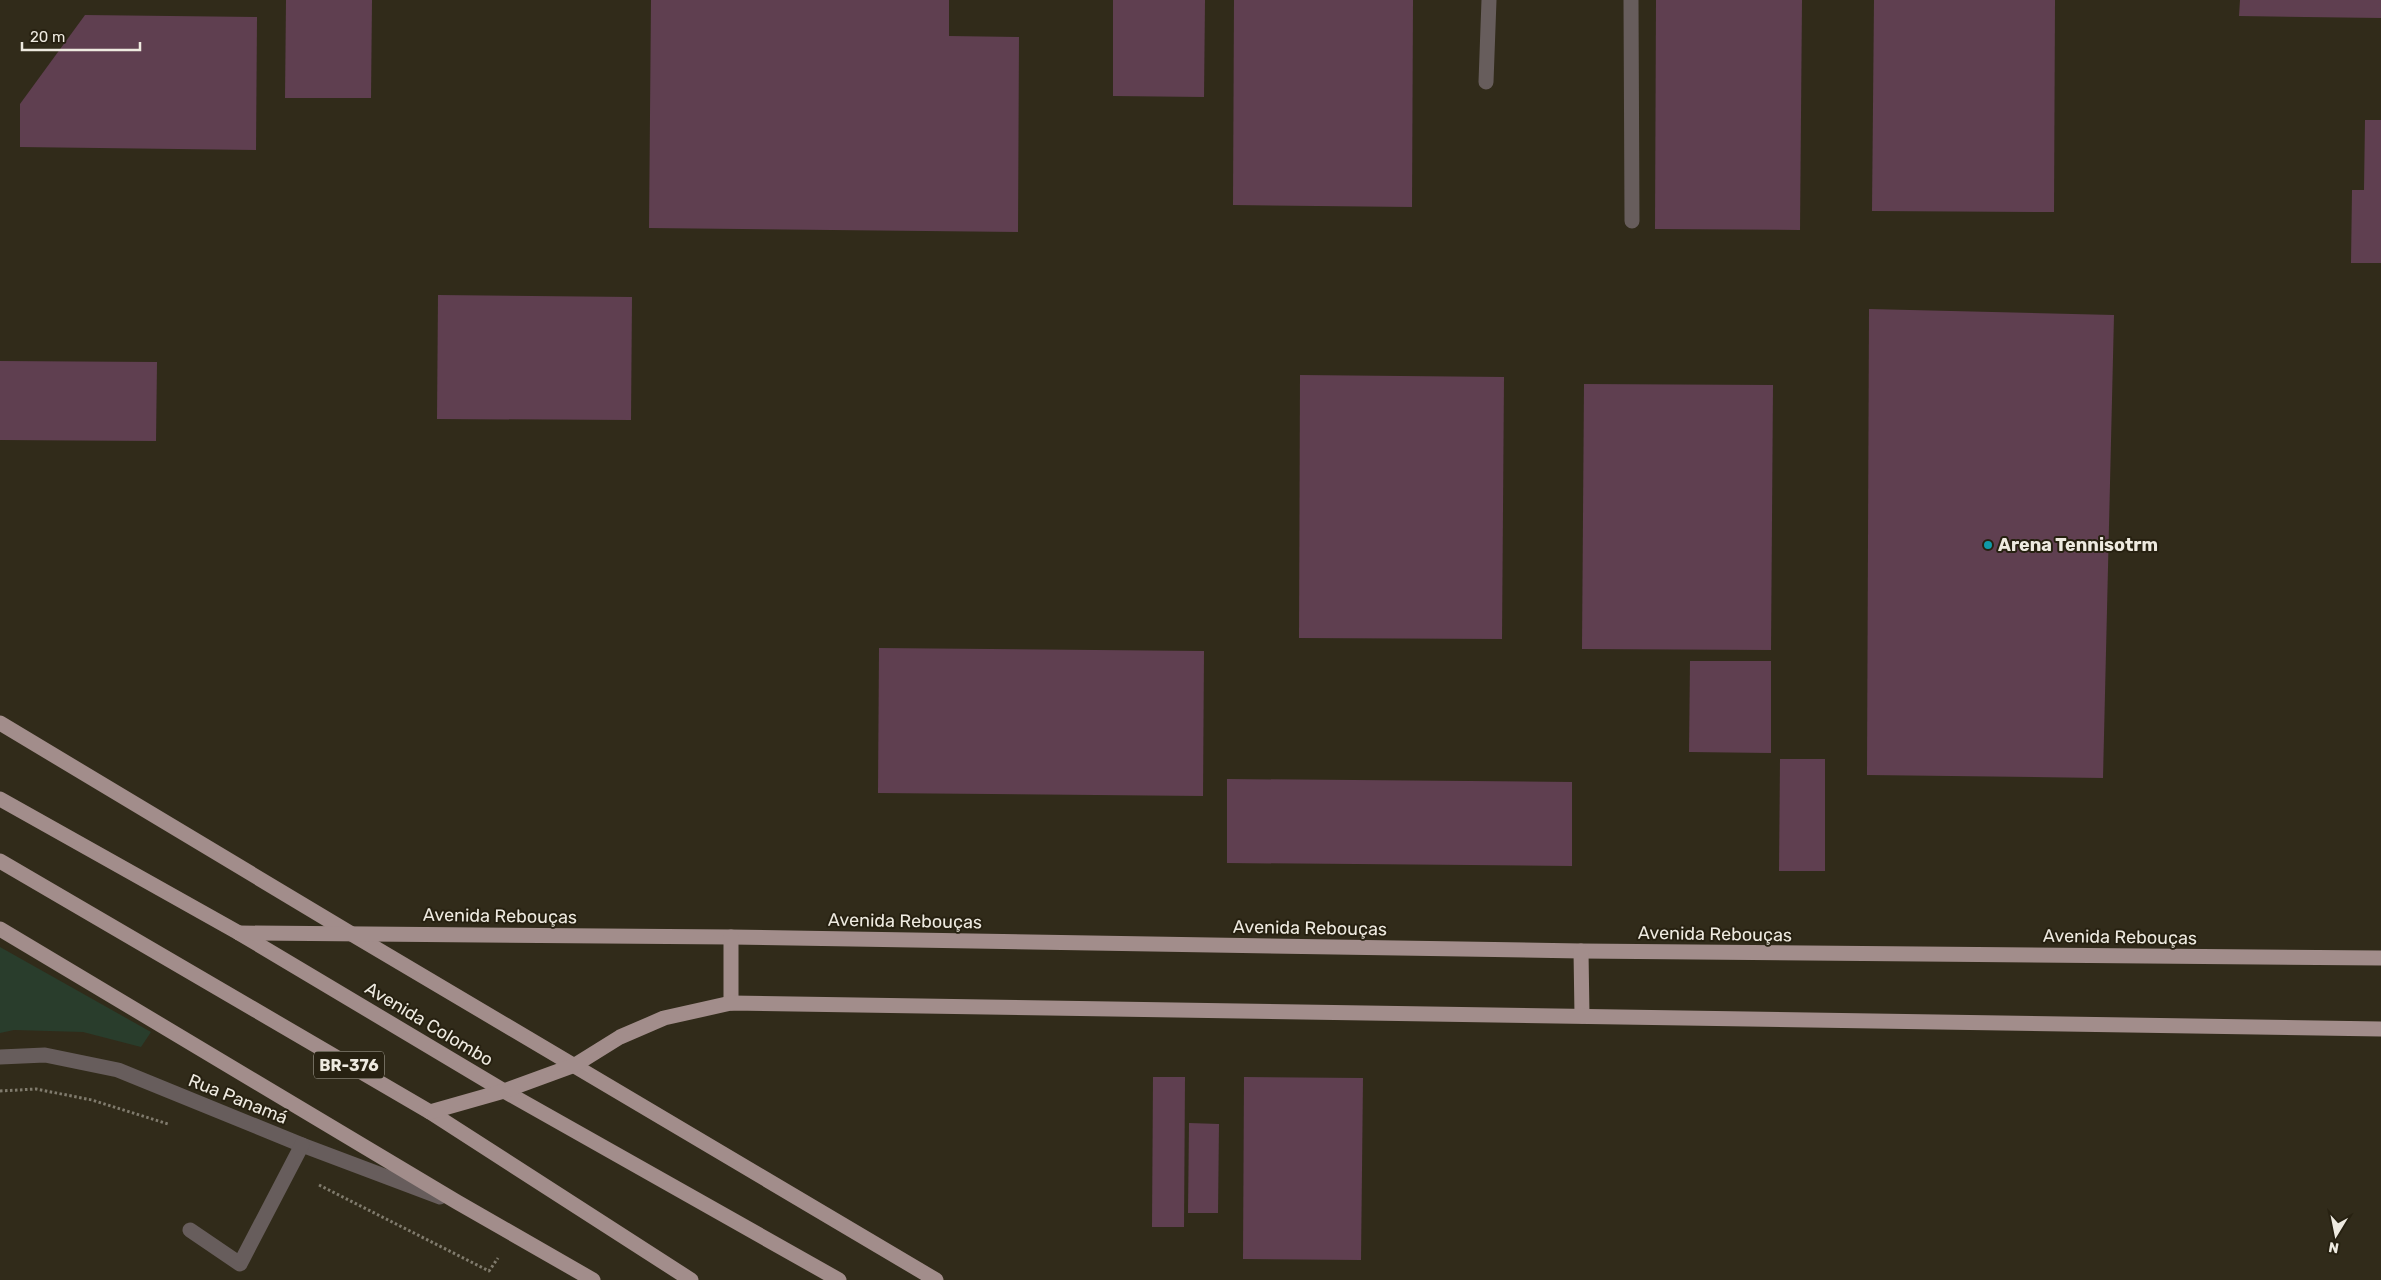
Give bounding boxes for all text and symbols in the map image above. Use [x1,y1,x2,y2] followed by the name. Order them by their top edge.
[22,20,140,52] scale bar
[30,28,65,46] text: 20 m
[1998,534,2158,556] place label: Arena Tennisotrm
[1982,539,1994,551] marker: Arena Tennisotrm
[423,904,577,928] street label: Avenida Rebouças
[828,909,982,933] street label: Avenida Rebouças
[1233,916,1387,940] street label: Avenida Rebouças
[1638,922,1792,946] street label: Avenida Rebouças
[2043,925,2197,949] street label: Avenida Rebouças
[361,977,497,1071] street label: Avenida Colombo
[314,1052,384,1078] road number: BR-376
[185,1069,291,1129] street label: Rua Panamá
[2311,1210,2361,1260] north arrow
[2327,1238,2340,1257] text: N

